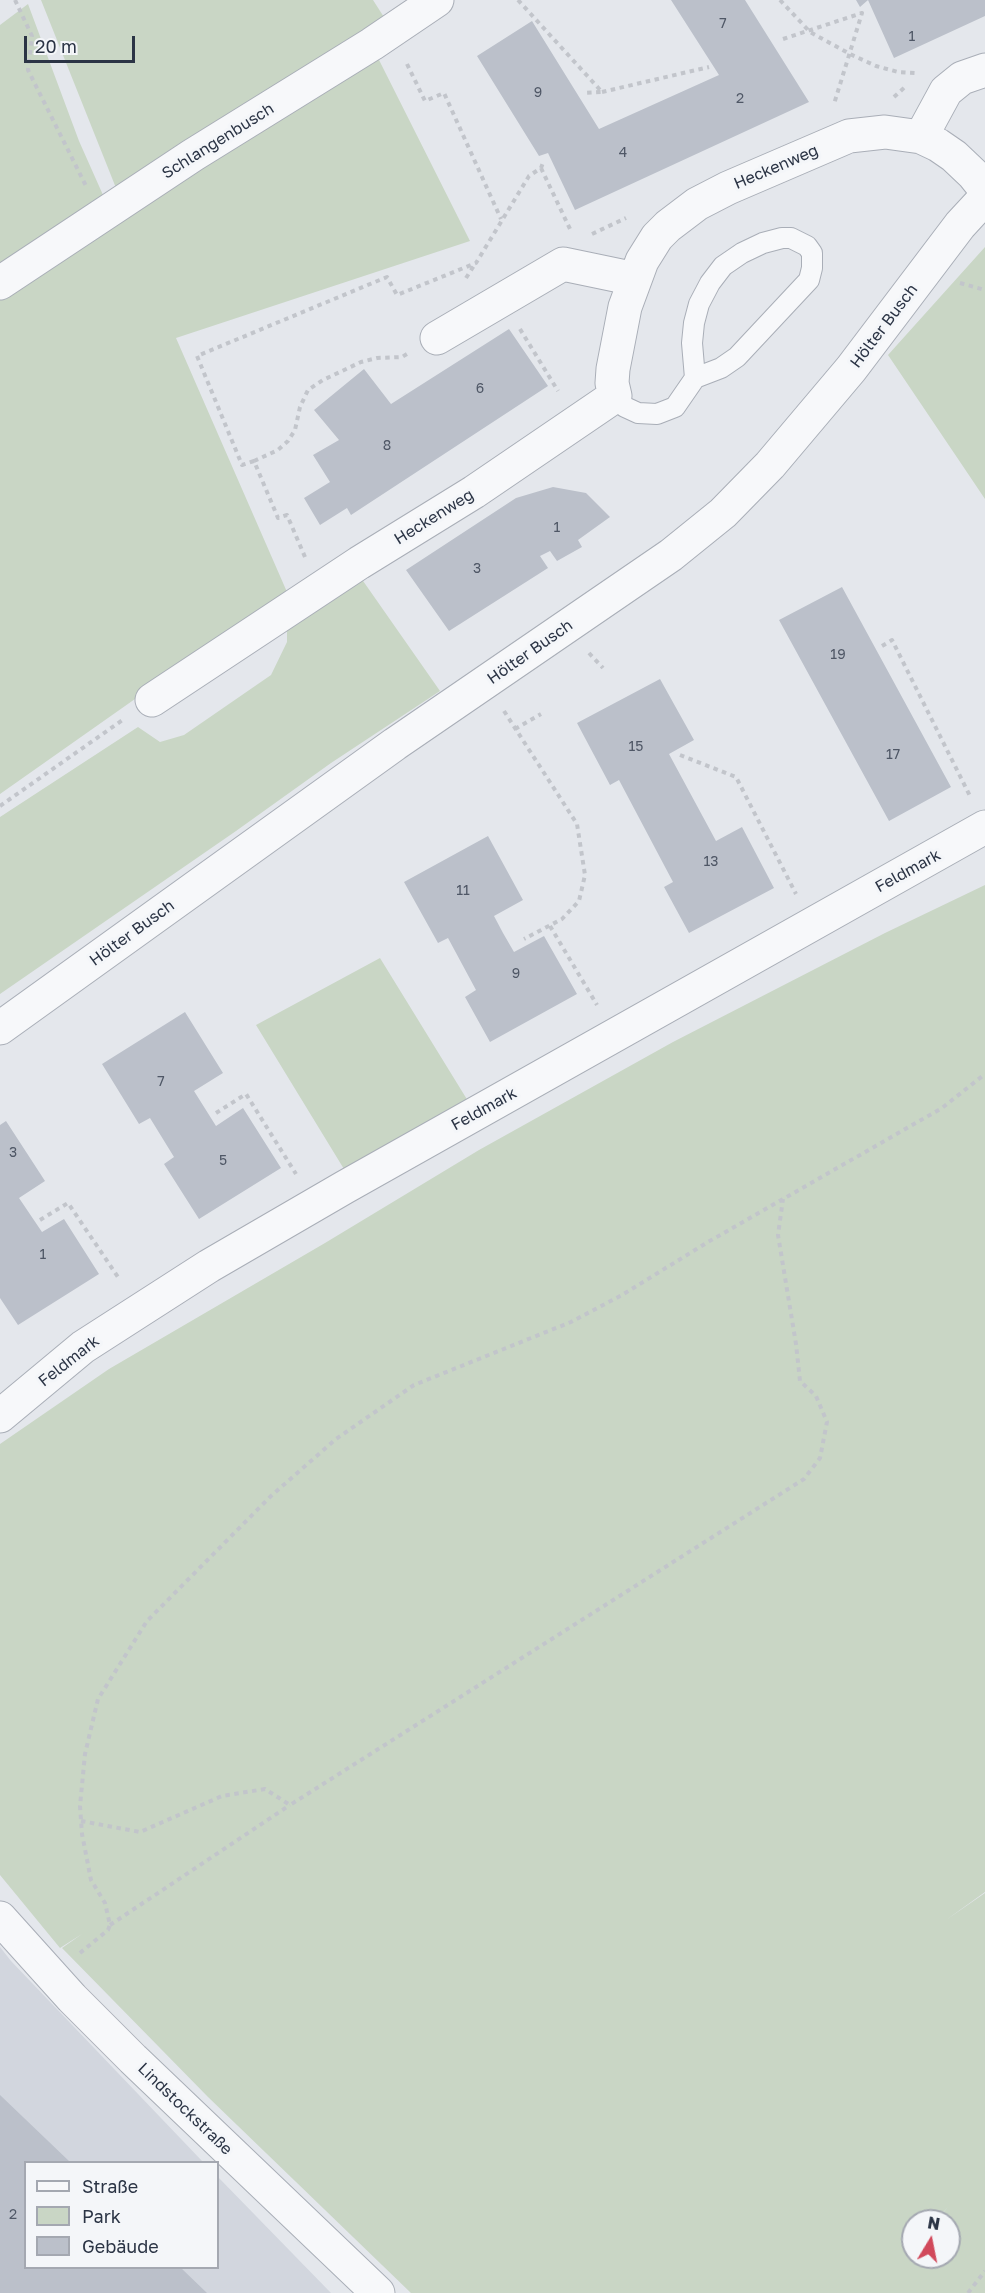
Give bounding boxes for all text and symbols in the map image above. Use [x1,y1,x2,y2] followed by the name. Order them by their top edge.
[719,16,727,32] house number: 7
[27,24,138,62] scale bar
[909,29,915,45] house number: 1
[35,35,77,57] text: 20 m
[534,85,542,101] house number: 9
[736,91,744,107] house number: 2
[159,99,277,183] street label: Schlangenbusch
[731,141,821,193] street label: Heckenweg
[619,145,627,161] house number: 4
[846,280,922,372] street label: Hölter Busch
[476,381,484,397] house number: 6
[383,438,391,454] house number: 8
[391,485,477,549] street label: Heckenweg
[554,520,560,536] house number: 1
[473,561,481,577] house number: 3
[484,615,576,689] street label: Hölter Busch
[830,647,846,663] house number: 19
[629,739,643,755] house number: 15
[886,747,900,763] house number: 17
[872,845,944,897] street label: Feldmark
[704,854,718,870] house number: 13
[456,883,470,899] house number: 11
[86,896,178,970] street label: Hölter Busch
[512,966,520,982] house number: 9
[157,1074,165,1090] house number: 7
[448,1083,520,1135] street label: Feldmark
[9,1145,17,1161] house number: 3
[219,1153,227,1169] house number: 5
[40,1247,46,1263] house number: 1
[35,1331,103,1391] street label: Feldmark
[134,2059,236,2159] street label: Lindstockstraße
[24,2161,219,2269] legend
[82,2175,138,2197] text: Straße
[82,2205,121,2227] text: Park
[9,2207,17,2223] house number: 2
[901,2209,961,2269] north arrow
[926,2212,942,2234] text: N
[82,2235,159,2257] text: Gebäude

